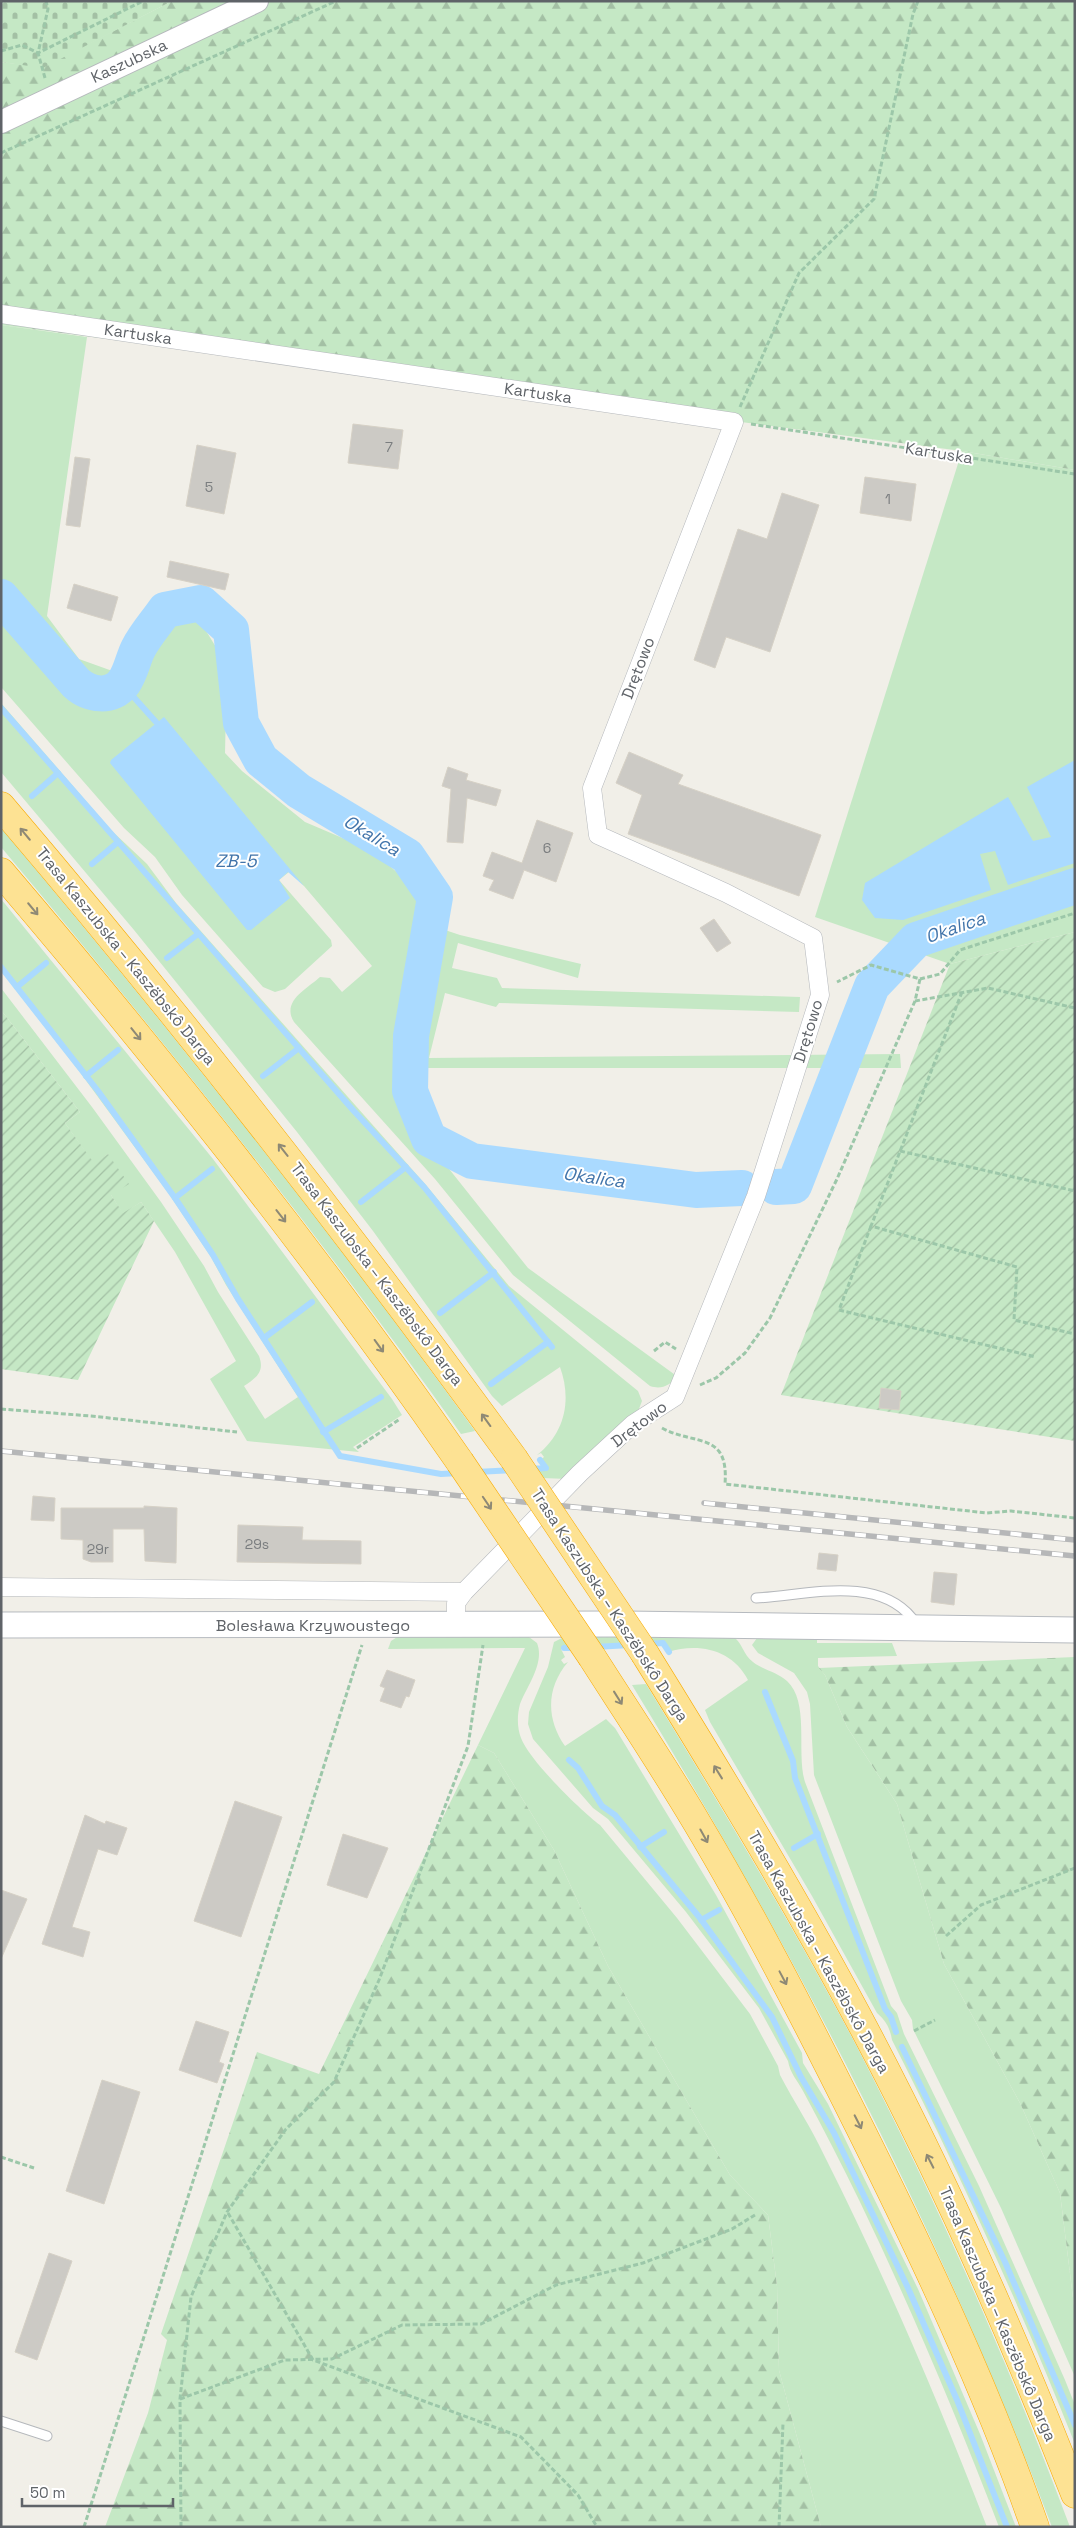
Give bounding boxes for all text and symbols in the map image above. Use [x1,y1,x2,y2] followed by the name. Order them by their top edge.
[87,34,171,88] street label: Kaszubska
[103,319,173,349] street label: Kartuska
[503,378,573,408] street label: Kartuska
[904,437,974,469] street label: Kartuska
[385,438,393,456] house number: 7
[205,478,213,496] house number: 5
[885,490,891,508] house number: 1
[617,634,659,702] street label: Drętowo
[340,809,405,861] water label: Okalica
[20,828,31,841] one-way arrow
[543,839,551,857] house number: 6
[32,843,220,1069] street label: Trasa Kaszubska – Kaszëbskô Darga
[215,849,259,872] water label: ZB-5
[27,902,38,915] one-way arrow
[922,906,989,948] water label: Okalica
[788,997,828,1065] street label: Drętowo
[131,1027,142,1040] one-way arrow
[278,1144,289,1157] one-way arrow
[286,1158,468,1390] street label: Trasa Kaszubska – Kaszëbskô Darga
[562,1161,627,1193] water label: Okalica
[275,1209,286,1222] one-way arrow
[374,1339,384,1353] one-way arrow
[607,1396,671,1452] street label: Drętowo
[481,1413,491,1427] one-way arrow
[526,1484,694,1726] street label: Trasa Kaszubska – Kaszëbskô Darga
[482,1496,492,1510] one-way arrow
[245,1535,269,1553] house number: 29s
[87,1540,109,1558] house number: 29r
[216,1615,410,1636] street label: Bolesława Krzywoustego
[613,1691,623,1705] one-way arrow
[713,1766,723,1780] one-way arrow
[743,1827,895,2077] street label: Trasa Kaszubska – Kaszëbskô Darga
[700,1828,710,1842] one-way arrow
[779,1970,788,1985] one-way arrow
[853,2115,863,2130] one-way arrow
[925,2153,935,2168] one-way arrow
[935,2184,1061,2444] street label: Trasa Kaszubska – Kaszëbskô Darga
[22,2476,174,2508] scale bar
[30,2483,65,2502] text: 50 m

